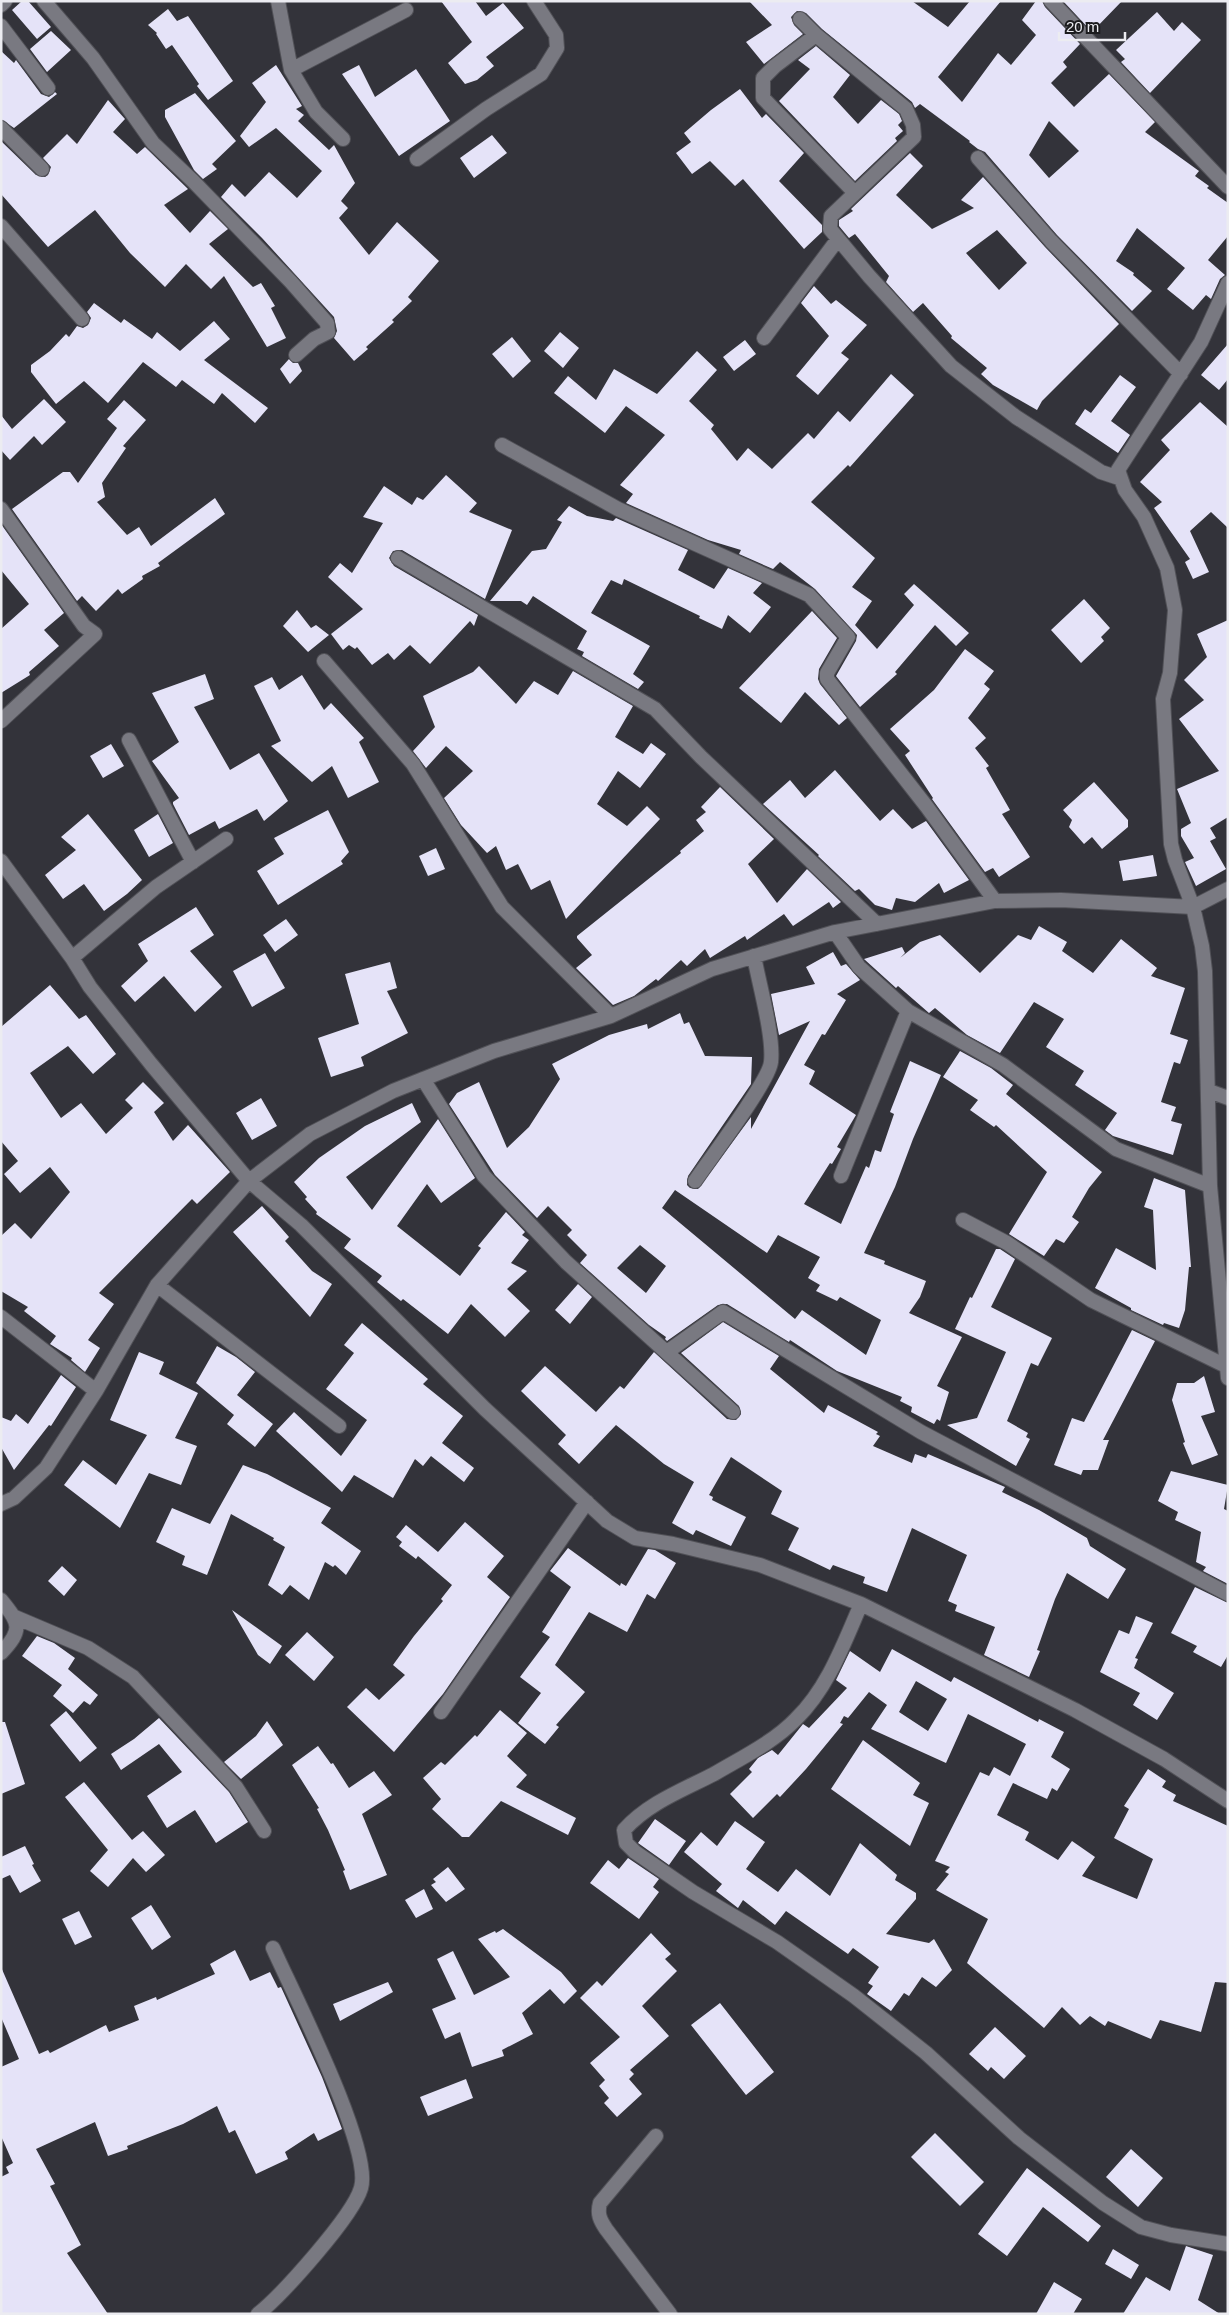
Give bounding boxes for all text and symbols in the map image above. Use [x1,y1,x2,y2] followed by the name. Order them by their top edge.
[1059,10,1125,42] scale bar
[1066,18,1099,35] text: 20 m

